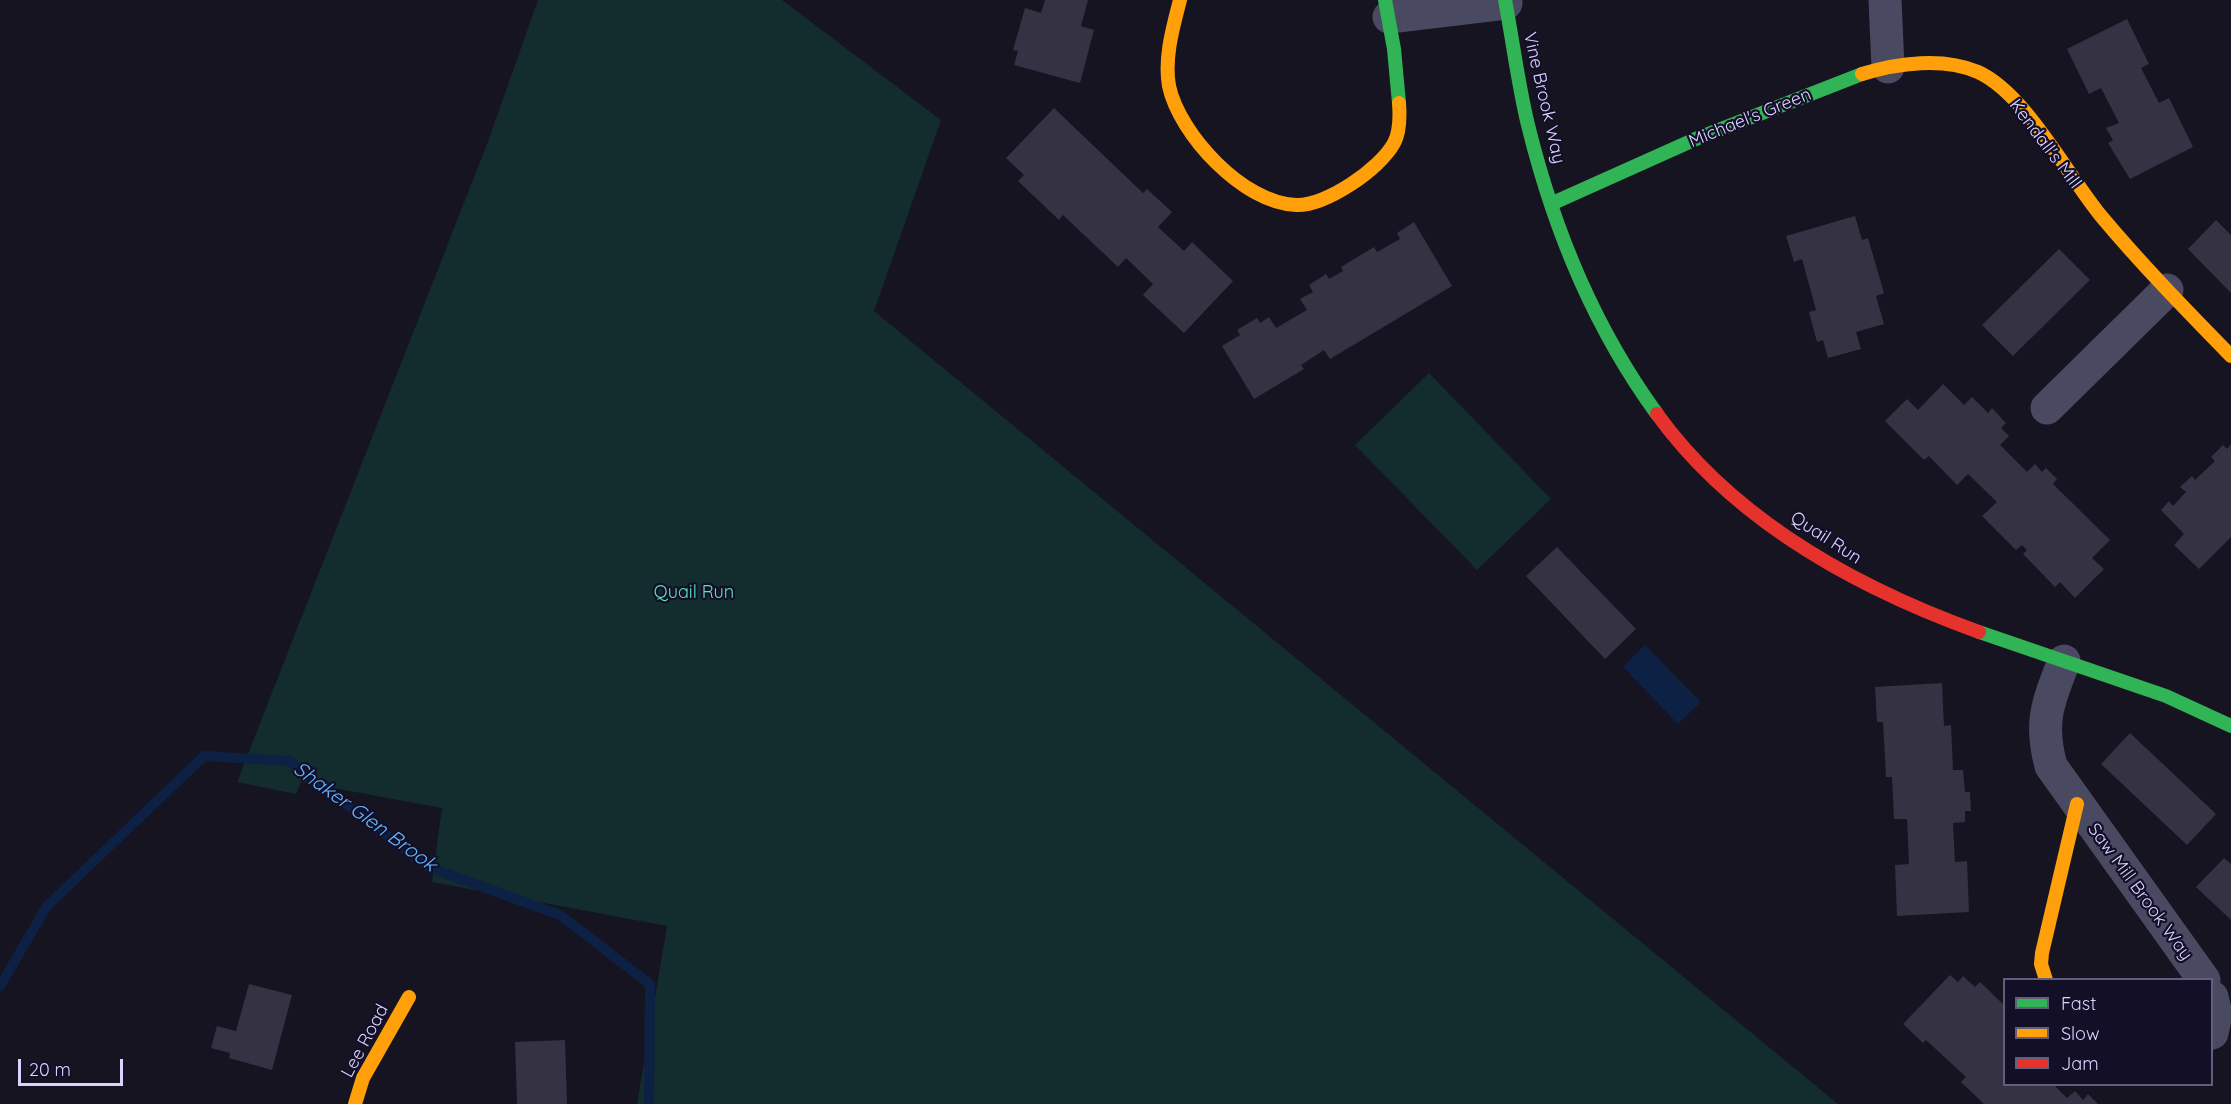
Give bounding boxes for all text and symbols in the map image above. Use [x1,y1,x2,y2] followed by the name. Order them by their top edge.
[1518,30,1570,166] street label: Vine Brook Way
[1686,84,1814,152] street label: Michael's Green
[2004,95,2086,193] street label: Kendall's Mill
[1786,507,1866,569] street label: Quail Run
[654,582,734,604] park label: Quail Run
[289,757,441,877] water label: Shaker Glen Brook
[2083,819,2197,965] street label: Saw Mill Brook Way
[2003,978,2213,1086] legend
[2061,992,2096,1015] text: Fast
[337,1001,393,1081] street label: Lee Road
[2061,1022,2099,1045] text: Slow
[21,1047,126,1085] scale bar
[2061,1052,2099,1075] text: Jam
[29,1058,71,1081] text: 20 m

